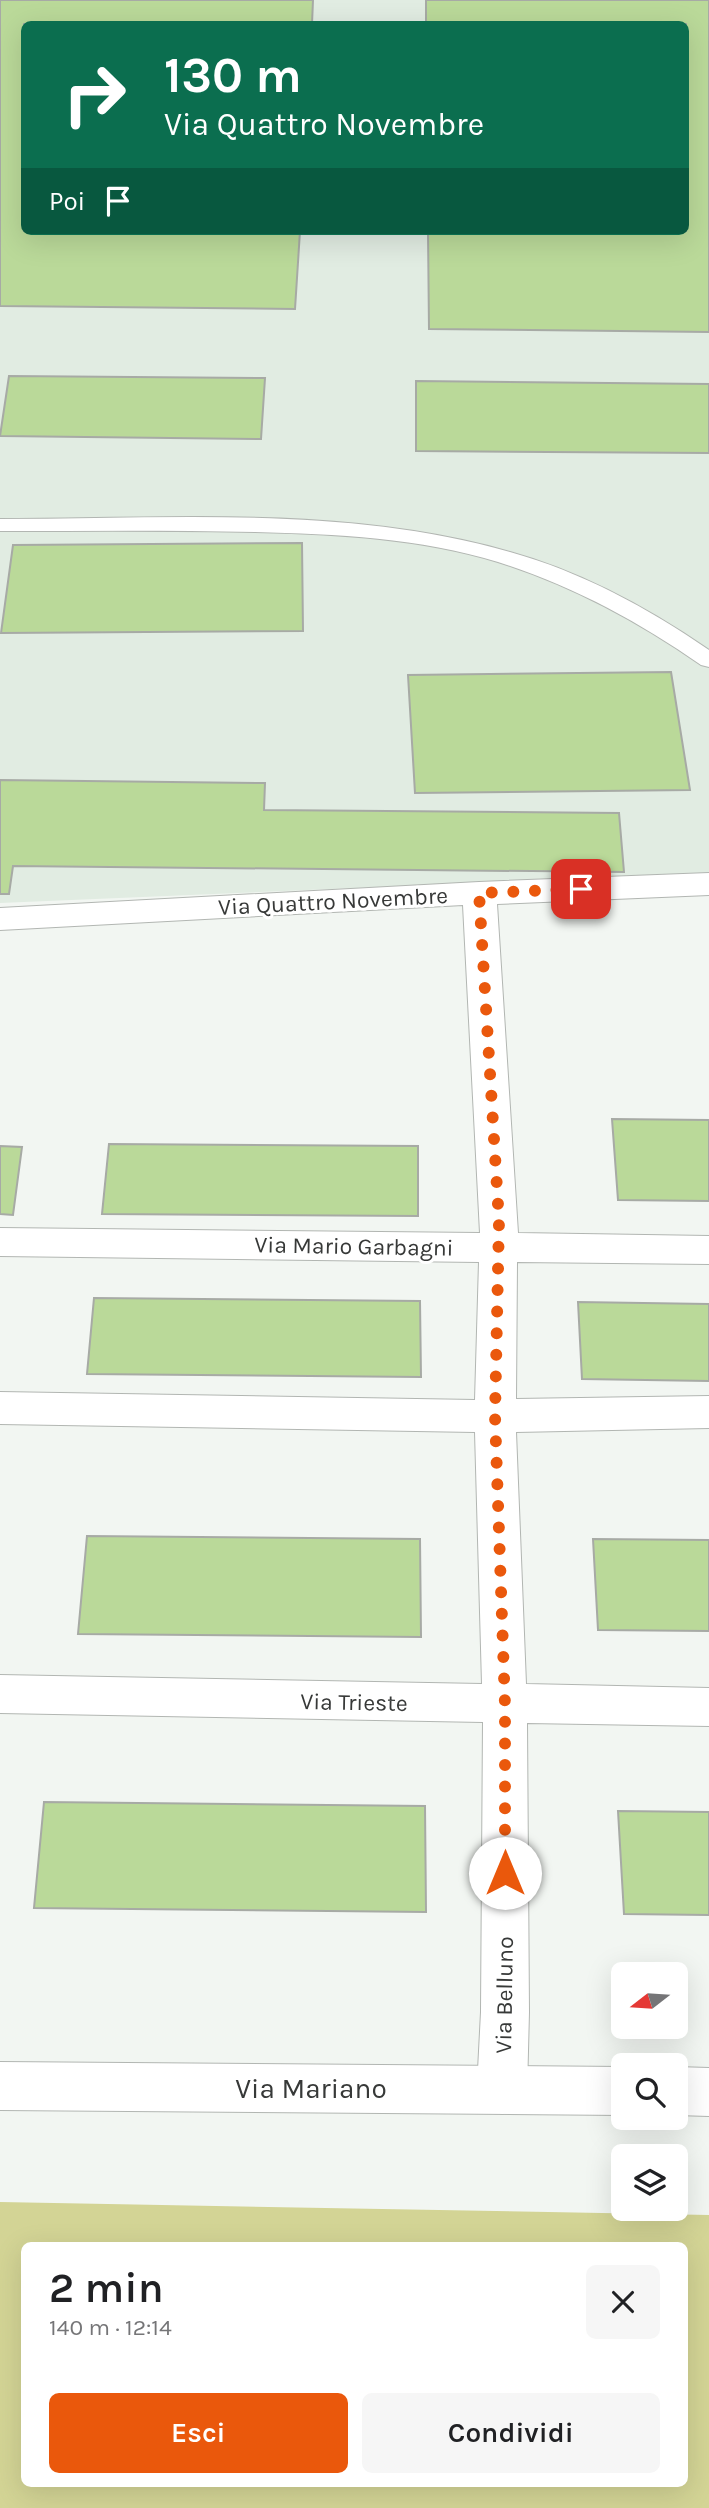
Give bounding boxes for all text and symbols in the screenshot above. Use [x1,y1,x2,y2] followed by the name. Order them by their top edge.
[164,47,302,104] text: 130 m
[49,49,140,140] icon: right
[164,106,484,143] text: Via Quattro Novembre
[99,182,137,220] icon: arrive
[49,186,85,217] text: Poi
[551,859,611,919] pin
[562,870,600,908] icon: arrive
[217,882,449,921] street label: Via Quattro Novembre
[254,1231,454,1262] street label: Via Mario Garbagni
[300,1688,408,1717] street label: Via Trieste
[468,1836,542,1910] position arrow
[490,1936,519,2054] street label: Via Belluno
[611,1962,688,2039] north arrow
[611,1962,688,2221] map controls
[611,2053,688,2130] button: search
[235,2072,387,2105] street label: Via Mariano
[611,2144,688,2221] button: layers
[49,2263,164,2313] text: 2 min
[586,2265,660,2339] button: close
[49,2314,172,2341] text: 140 m · 12:14
[49,2393,348,2473] button: Esci
[362,2393,660,2473] button: Condividi

